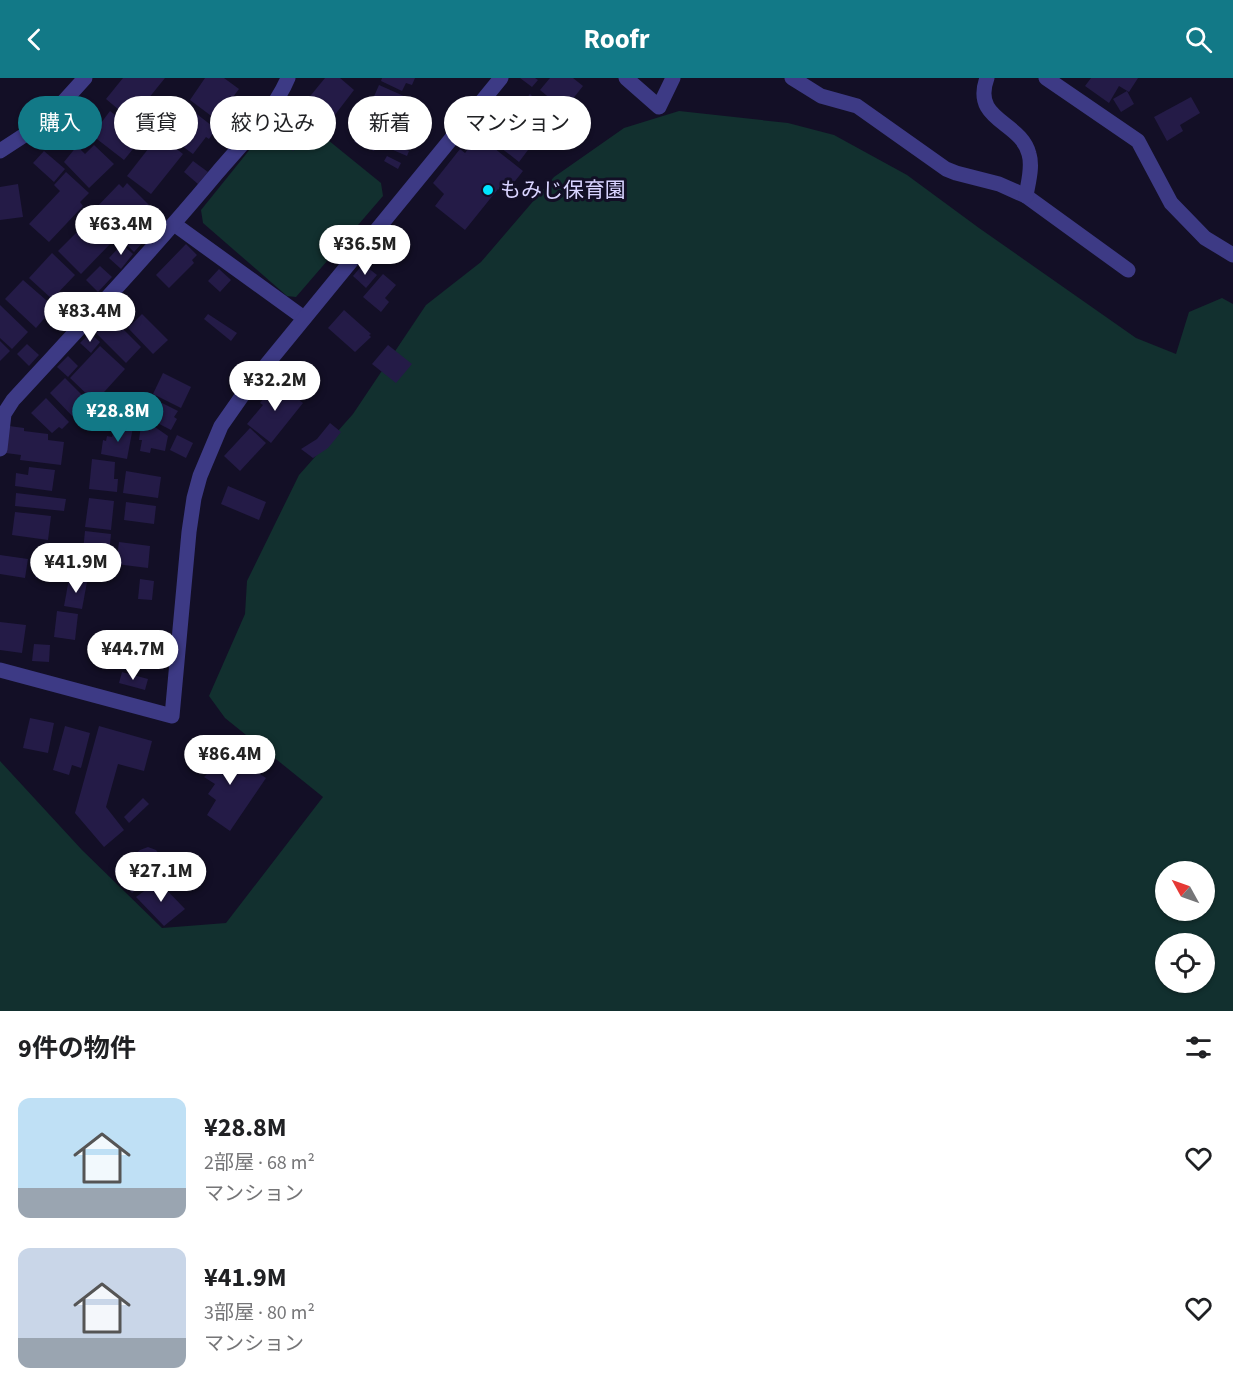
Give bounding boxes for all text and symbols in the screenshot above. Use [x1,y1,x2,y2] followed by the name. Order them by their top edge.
[583,20,650,59] text: Roofr
[18,23,51,56] icon: back
[1182,23,1215,56] icon: search
[18,96,102,150] chip: 購入
[114,96,198,150] chip: 賃貸
[210,96,336,150] chip: 絞り込み
[348,96,432,150] chip: 新着
[444,96,591,150] chip: マンション
[500,175,626,205] place label: もみじ保育園
[481,183,495,197] marker: もみじ保育園
[72,205,170,256] pin: ¥63.4M
[89,210,153,238] text: ¥63.4M
[316,225,414,276] pin: ¥36.5M
[333,230,397,258] text: ¥36.5M
[41,292,139,343] pin: ¥83.4M
[58,297,122,325] text: ¥83.4M
[226,361,324,412] pin: ¥32.2M
[243,366,307,394] text: ¥32.2M
[69,392,167,443] pin: ¥28.8M
[86,397,150,425] text: ¥28.8M
[27,543,125,594] pin: ¥41.9M
[44,548,108,576] text: ¥41.9M
[84,630,182,681] pin: ¥44.7M
[101,635,165,663] text: ¥44.7M
[181,735,279,786] pin: ¥86.4M
[198,740,262,768] text: ¥86.4M
[112,852,210,903] pin: ¥27.1M
[129,857,193,885] text: ¥27.1M
[1155,861,1215,921] north arrow
[1155,861,1215,993] map controls
[1155,933,1215,993] button: locate
[18,1030,136,1067] text: 9件の物件
[1182,1031,1215,1064] icon: filters
[204,1109,287,1146] text: ¥28.8M
[66,1122,138,1194] icon: home
[1182,1142,1215,1175] icon: heart
[204,1149,315,1177] text: 2部屋 · 68 m²
[204,1180,304,1208] text: マンション
[204,1259,287,1296] text: ¥41.9M
[66,1272,138,1344] icon: home
[1182,1292,1215,1325] icon: heart
[204,1299,315,1327] text: 3部屋 · 80 m²
[204,1330,304,1358] text: マンション

